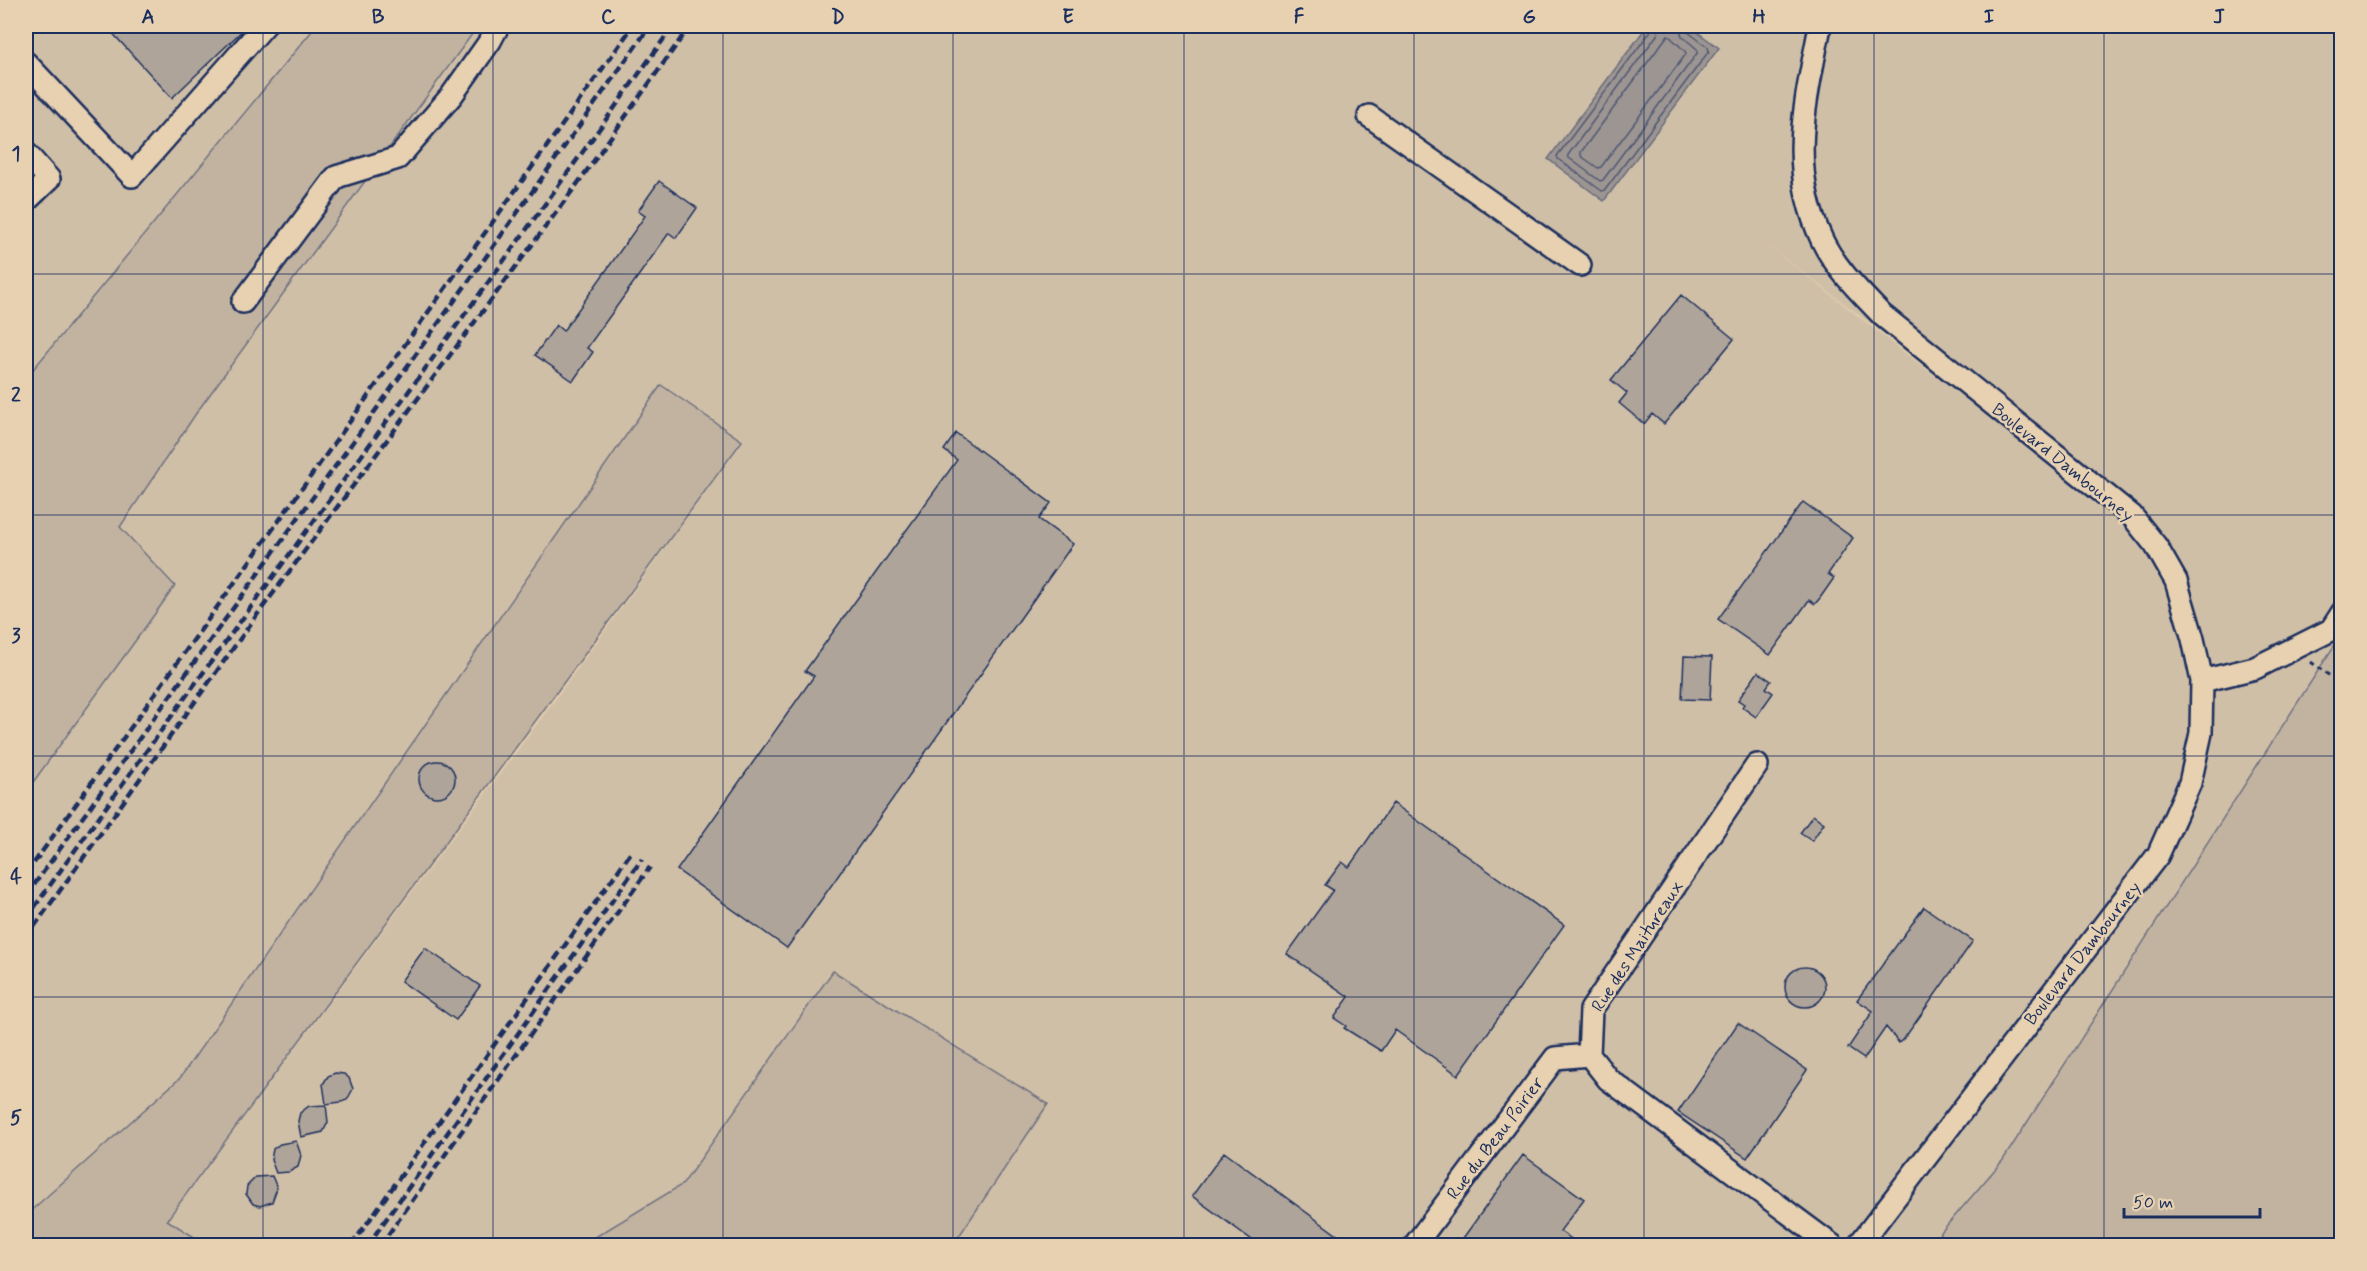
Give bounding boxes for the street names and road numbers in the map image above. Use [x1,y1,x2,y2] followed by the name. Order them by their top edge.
[1986,398,2138,528] street label: Boulevard Dambourney
[1586,876,1689,1017] street label: Rue des Maitureaux
[2019,877,2147,1031] street label: Boulevard Dambourney
[1442,1072,1550,1205] street label: Rue du Beau Poirier

